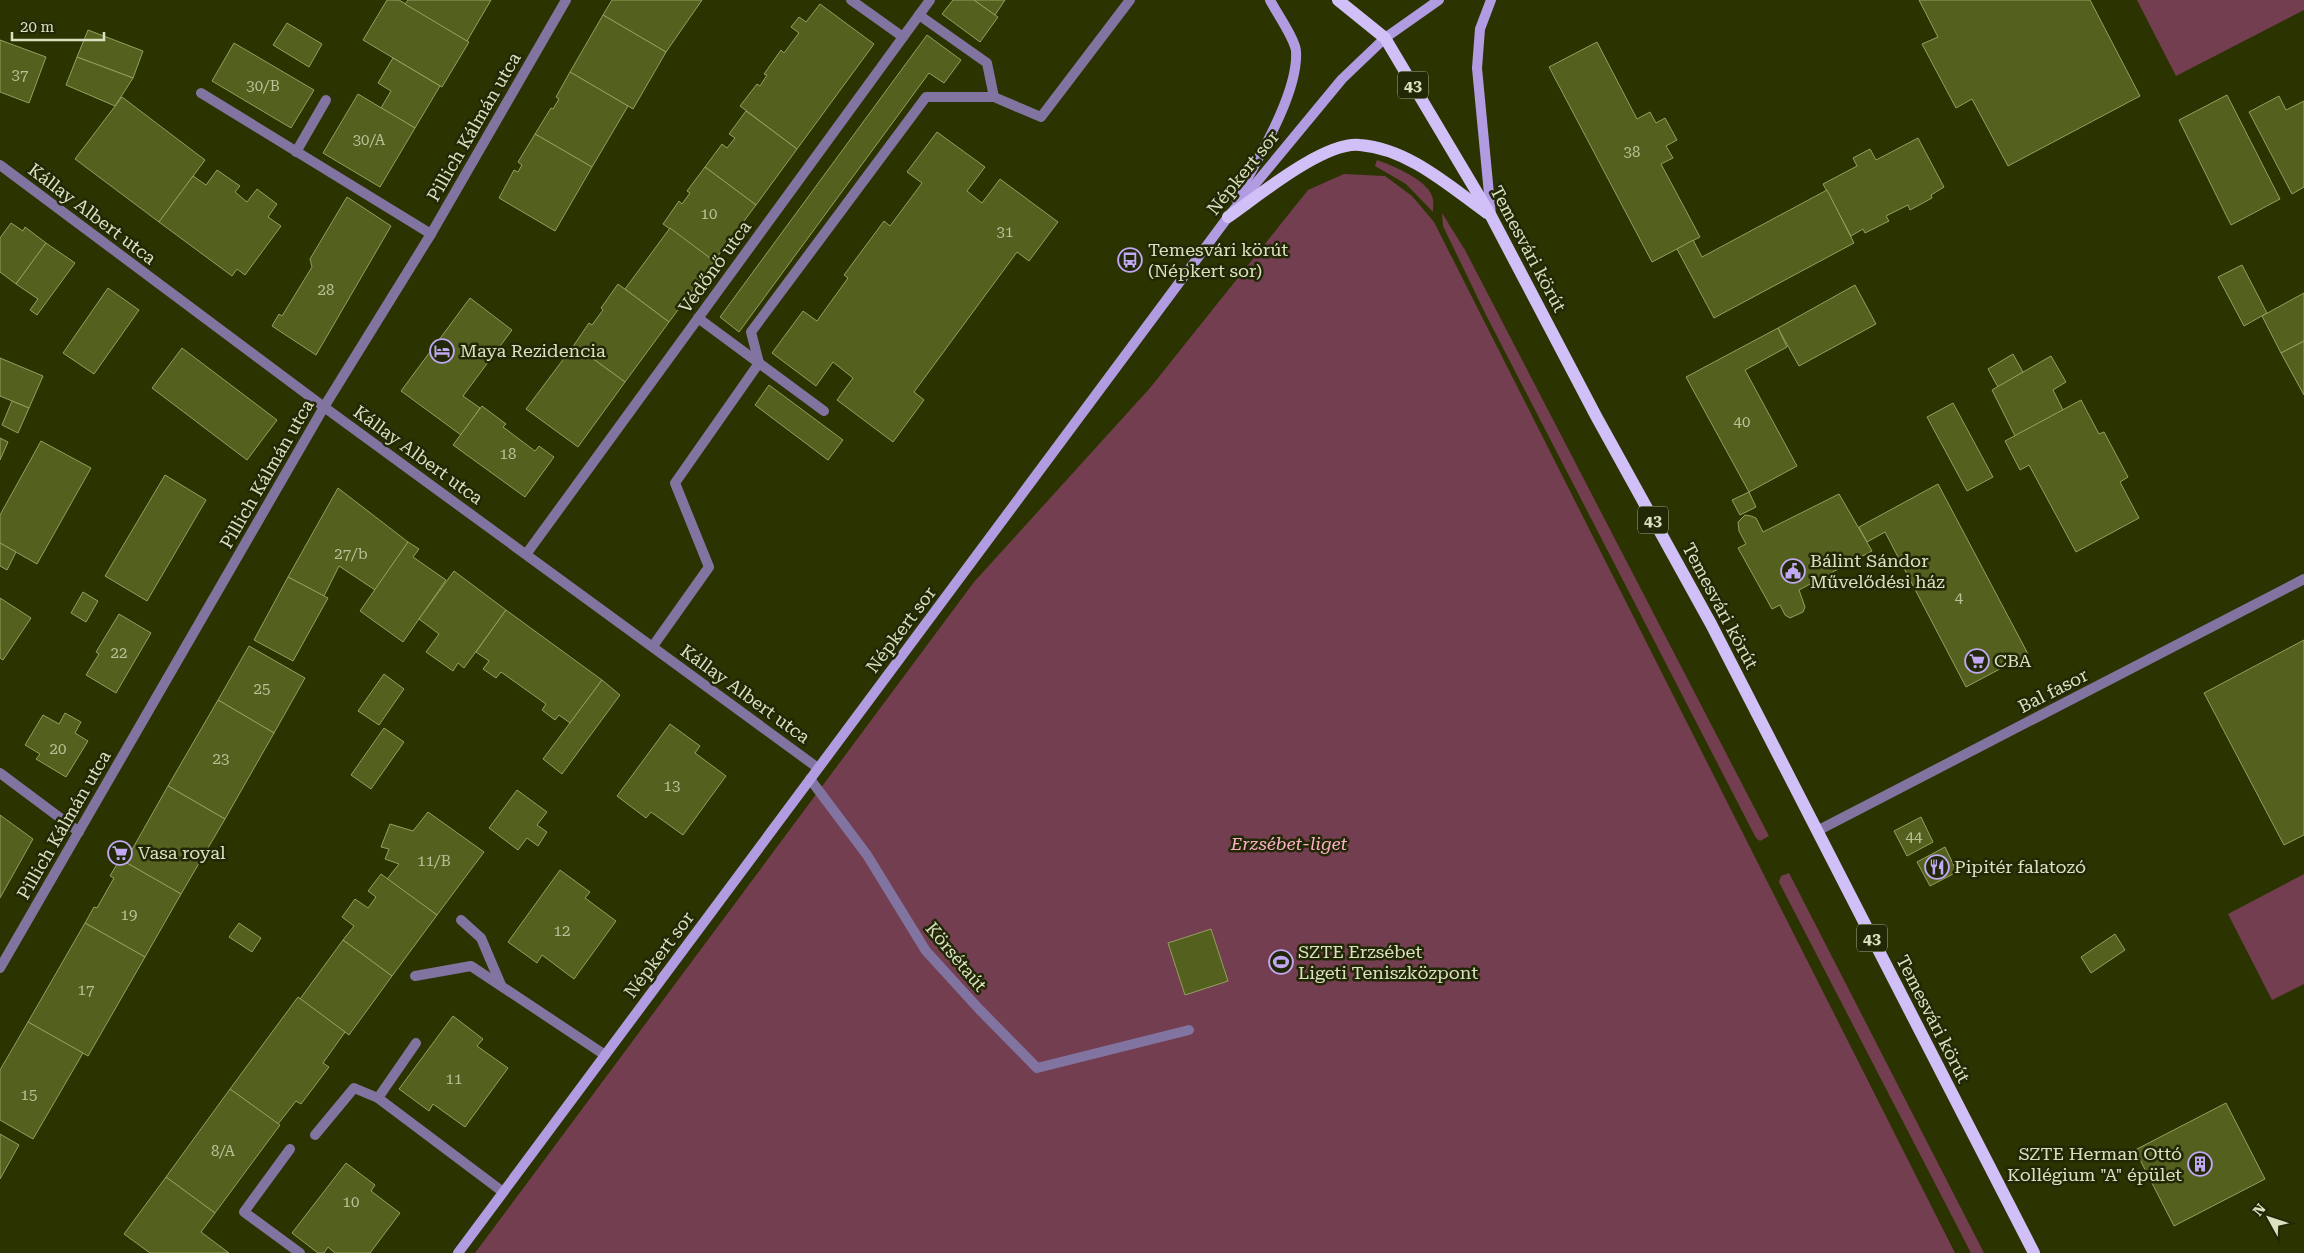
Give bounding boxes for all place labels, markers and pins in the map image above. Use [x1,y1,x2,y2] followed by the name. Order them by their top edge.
[1148,239,1288,281] place label: Temesvári körút (Népkert sor)
[1117,247,1143,273] bus stop icon: Temesvári körút (Népkert sor)
[429,338,455,364] hotel icon: Maya Rezidencia
[460,340,606,361] place label: Maya Rezidencia
[1810,550,1945,592] place label: Bálint Sándor Művelődési ház
[1780,558,1806,584] public building icon: Bálint Sándor Művelődési ház
[1964,648,1990,674] supermarket icon: CBA
[1994,650,2032,671] place label: CBA
[107,840,133,866] supermarket icon: Vasa royal
[138,842,226,863] place label: Vasa royal
[1924,854,1950,880] restaurant icon: Pipitér falatozó
[1954,856,2086,877] place label: Pipitér falatozó
[1298,941,1478,983] place label: SZTE Erzsébet Ligeti Teniszközpont
[1268,949,1294,975] sports icon: SZTE Erzsébet Ligeti Teniszközpont
[2007,1143,2182,1185] place label: SZTE Herman Ottó Kollégium "A" épület
[2187,1151,2213,1177] building icon: SZTE Herman Ottó Kollégium "A" épület

